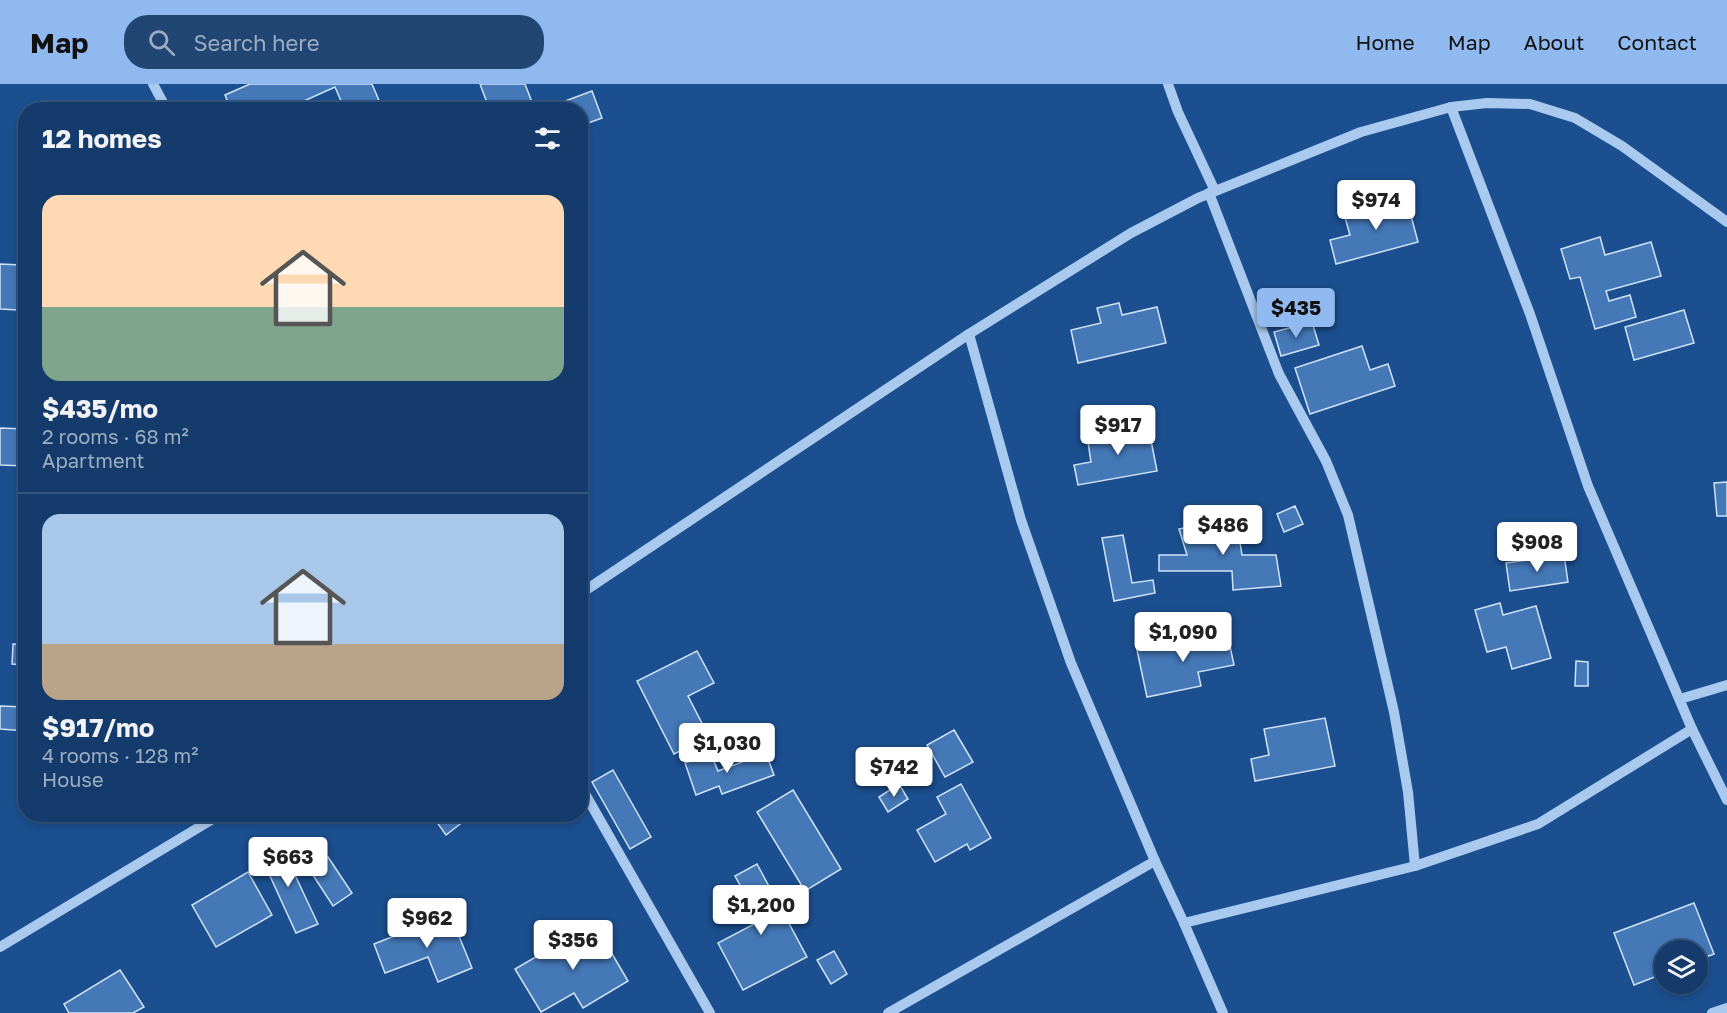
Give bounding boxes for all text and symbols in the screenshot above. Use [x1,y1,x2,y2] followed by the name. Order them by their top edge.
[124,15,544,69] search box
[30,26,88,59] text: Map
[145,26,178,59] icon: search
[193,29,319,56] text: Search here
[1355,29,1415,55] text: Home
[1448,29,1491,55] text: Map
[1524,29,1584,55] text: About
[1617,29,1697,55] text: Contact
[531,122,564,155] icon: filters
[42,123,162,154] text: 12 homes
[1340,180,1412,231] pin: $974
[1351,187,1401,211] text: $974
[249,234,357,342] icon: home
[1260,288,1332,339] pin: $435
[1271,295,1321,319] text: $435
[42,393,158,424] text: $435/mo
[1082,405,1154,456] pin: $917
[1094,412,1142,436] text: $917
[42,424,189,448] text: 2 rooms · 68 m²
[42,448,145,472] text: Apartment
[1187,505,1259,556] pin: $486
[1197,512,1249,536] text: $486
[1501,522,1573,573] pin: $908
[1511,529,1563,553] text: $908
[249,553,357,661] icon: home
[1134,612,1232,663] pin: $1,090
[1149,619,1217,643] text: $1,090
[42,712,154,743] text: $917/mo
[678,723,776,774] pin: $1,030
[693,730,761,754] text: $1,030
[42,743,199,767] text: 4 rooms · 128 m²
[858,747,930,798] pin: $742
[870,754,919,778] text: $742
[42,767,104,791] text: House
[252,837,324,888] pin: $663
[263,844,314,868] text: $663
[712,885,810,936] pin: $1,200
[727,892,795,916] text: $1,200
[391,898,463,949] pin: $962
[402,905,453,929] text: $962
[537,920,609,971] pin: $356
[548,927,598,951] text: $356
[1654,940,1708,994] map controls
[1654,940,1708,994] button: layers

